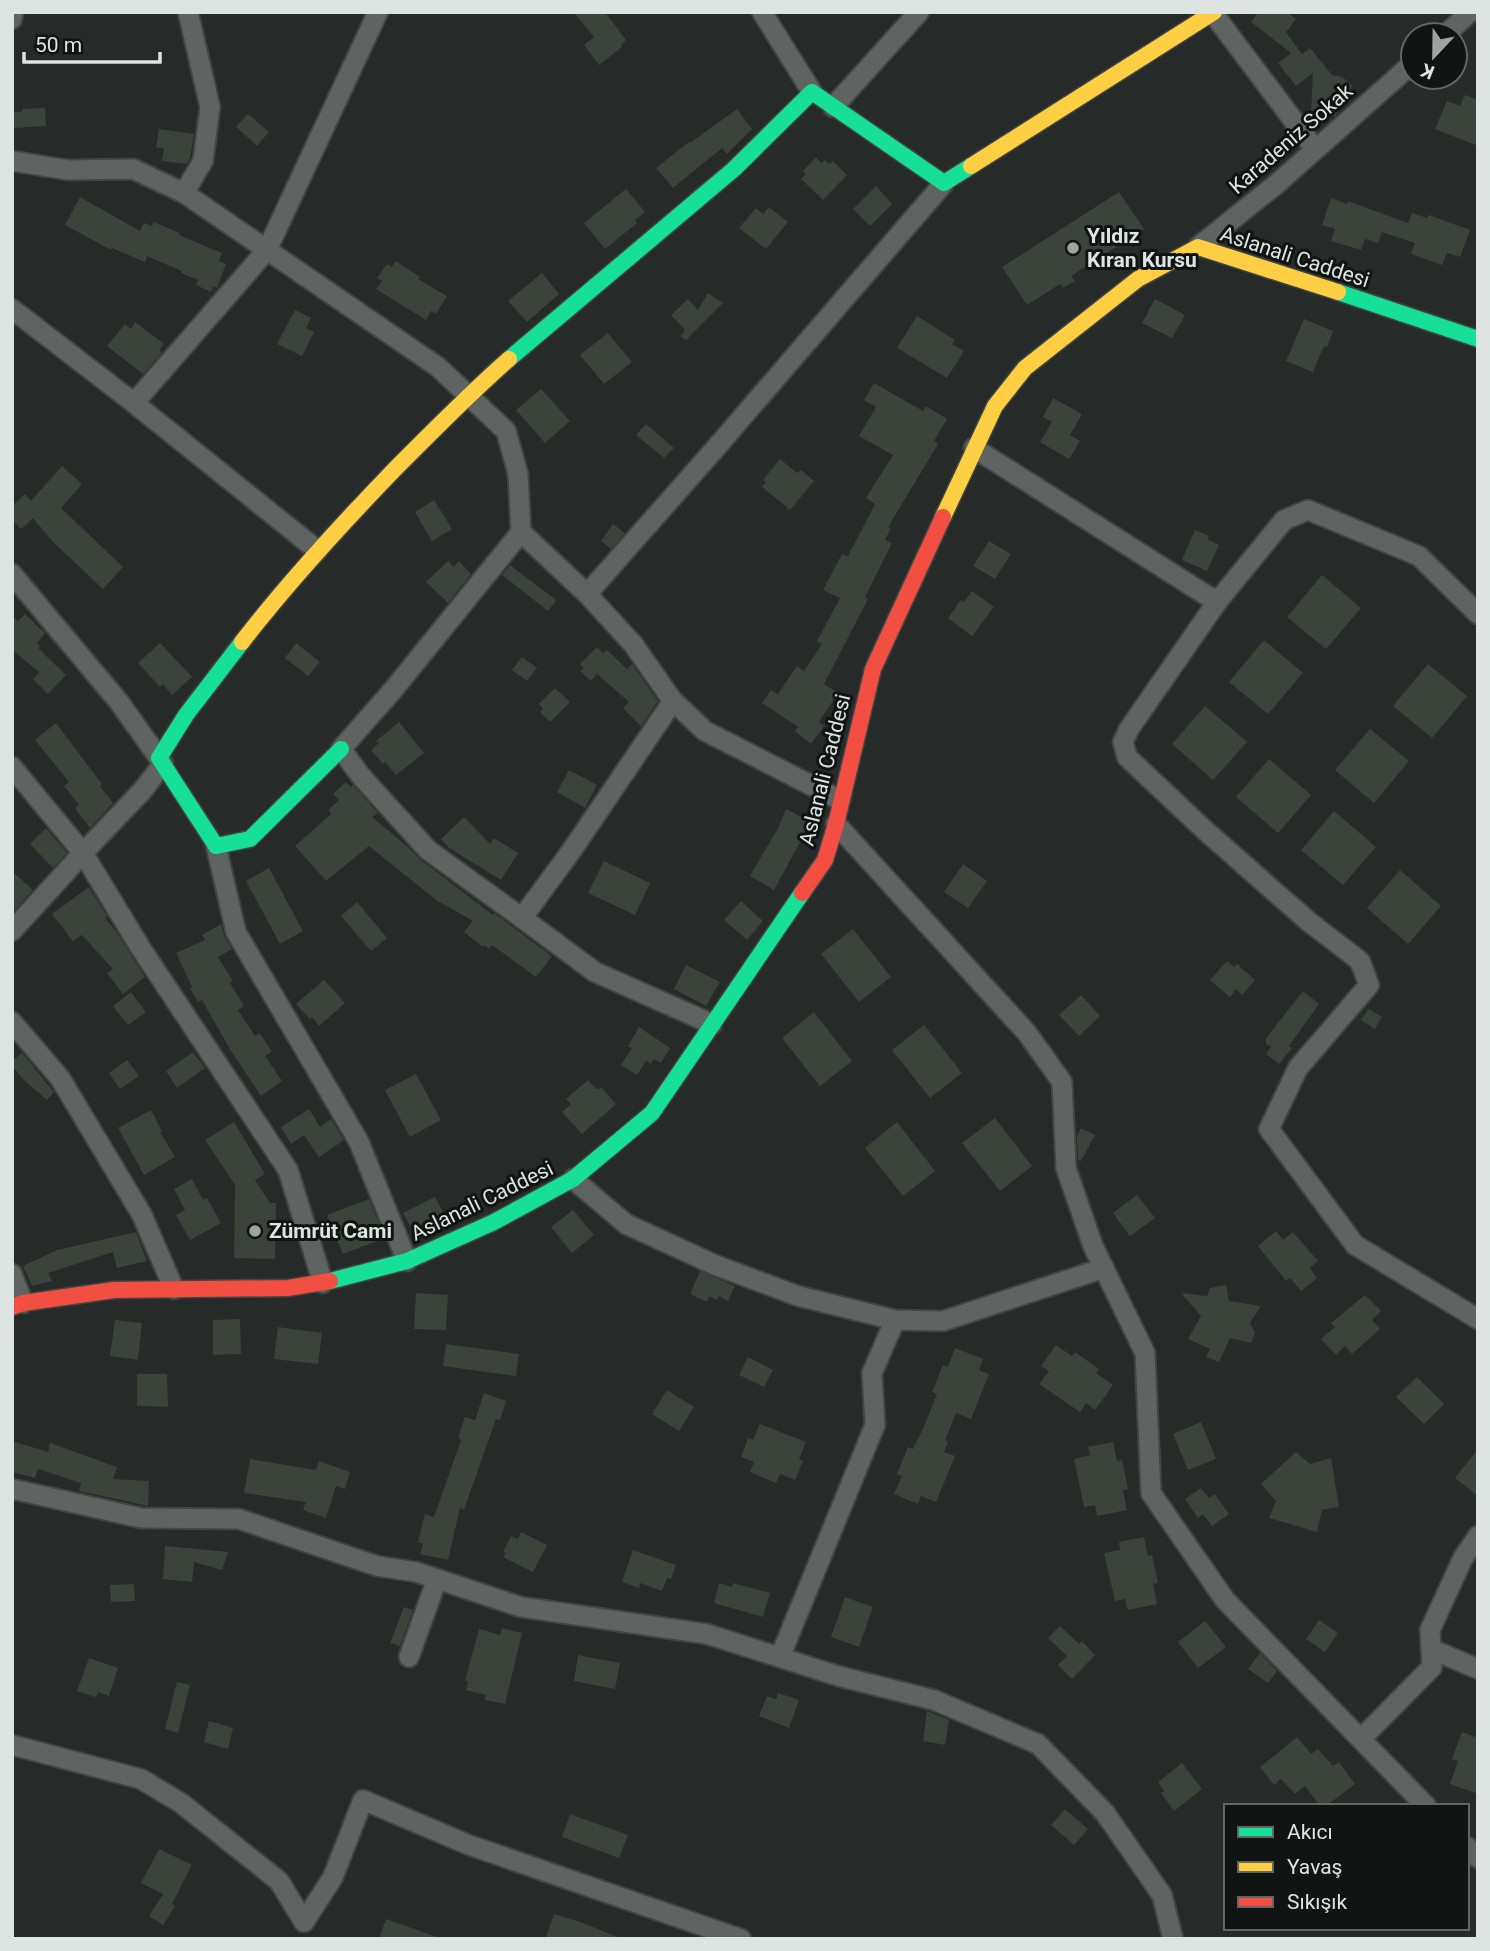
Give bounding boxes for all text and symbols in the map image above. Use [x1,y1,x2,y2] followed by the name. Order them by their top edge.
[24,21,161,65] scale bar
[1399,21,1469,91] north arrow
[35,33,82,57] text: 50 m
[1417,58,1438,84] text: K
[1225,79,1358,199] street label: Karadeniz Sokak
[1217,222,1373,292] street label: Aslanali Caddesi
[1087,224,1197,272] place label: Yıldız Kıran Kursu
[1065,240,1081,256] marker: Yıldız Kıran Kursu
[795,692,855,848] street label: Aslanali Caddesi
[407,1156,557,1246] street label: Aslanali Caddesi
[269,1219,392,1243] place label: Zümrüt Cami
[247,1223,263,1239] marker: Zümrüt Cami
[1224,1804,1469,1930] legend
[1287,1820,1333,1844] text: Akıcı
[1287,1855,1342,1879] text: Yavaş
[1287,1890,1348,1914] text: Sıkışık

